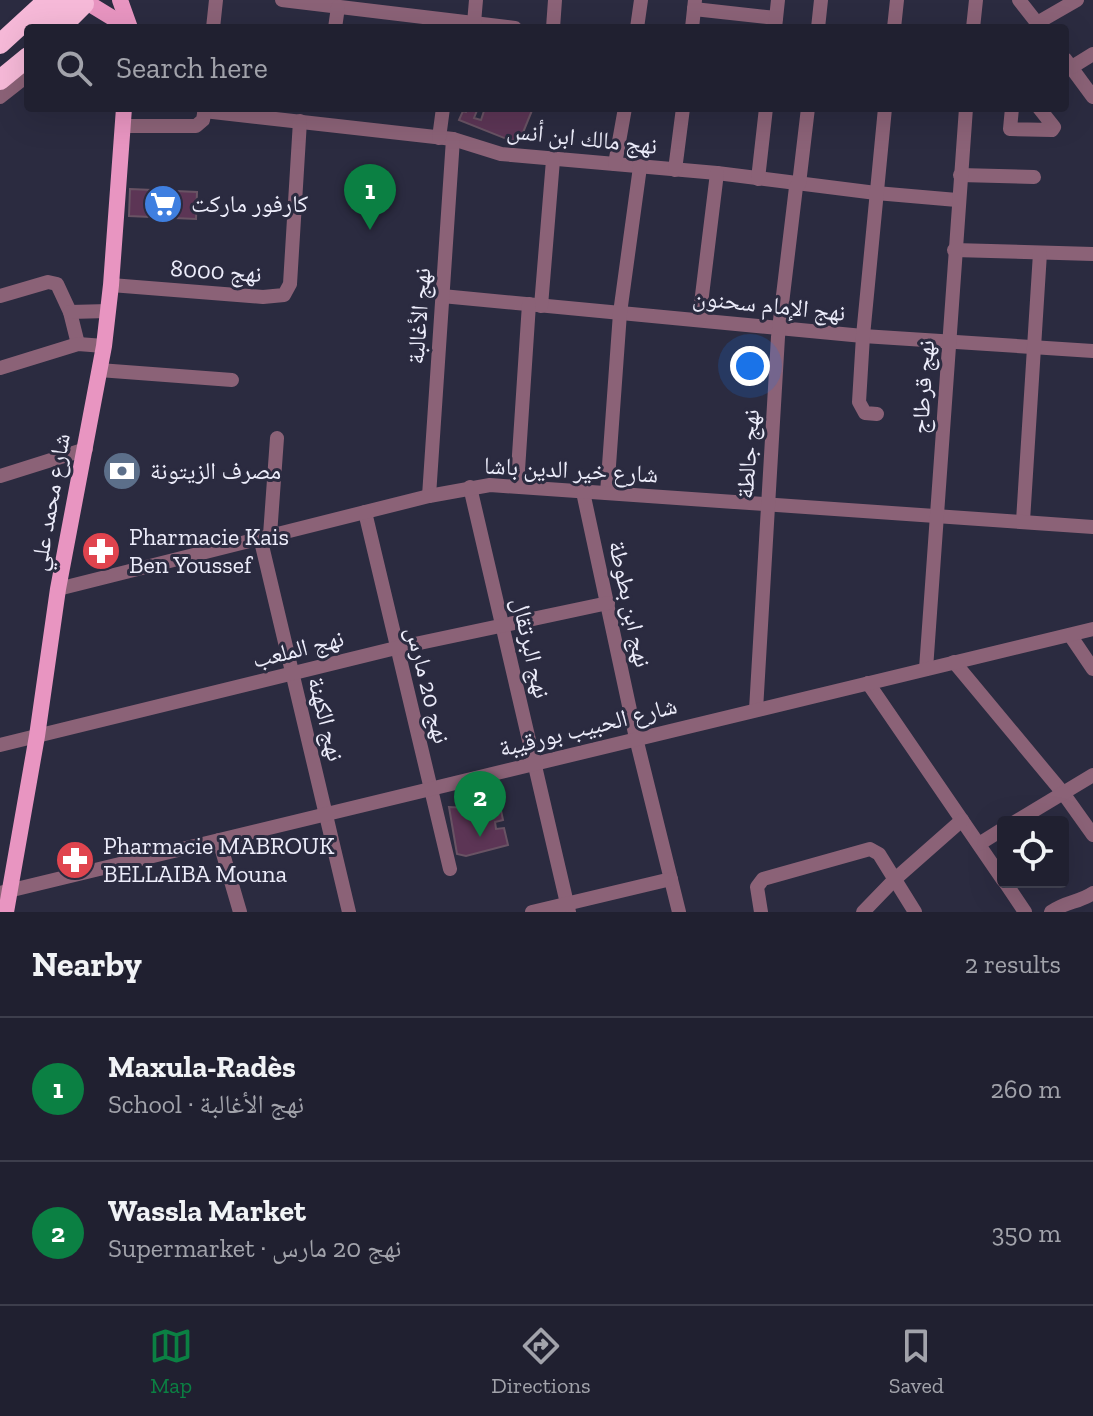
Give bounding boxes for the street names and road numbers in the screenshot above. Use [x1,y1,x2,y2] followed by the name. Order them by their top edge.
[505,115,659,161] street label: نهج مالك ابن أنس
[169,253,263,289] street label: نهج 8000
[401,267,437,365] street label: نهج الأغالبة
[691,282,847,329] street label: نهج الإمام سحنون
[905,339,941,435] street label: نهج قرطاج
[730,408,766,500] street label: نهج جالطة
[23,431,81,574] street label: شارع محمد علي
[483,450,659,490] street label: شارع خير الدين باشا
[602,538,658,670] street label: نهج ابن بطوطة
[505,595,557,701] street label: نهج البرتقال
[249,623,347,675] street label: نهج الملعب
[399,623,457,747] street label: نهج 20 مارس
[301,674,351,764] street label: نهج الكهنة
[496,690,680,764] street label: شارع الحبيب بورقيبة

